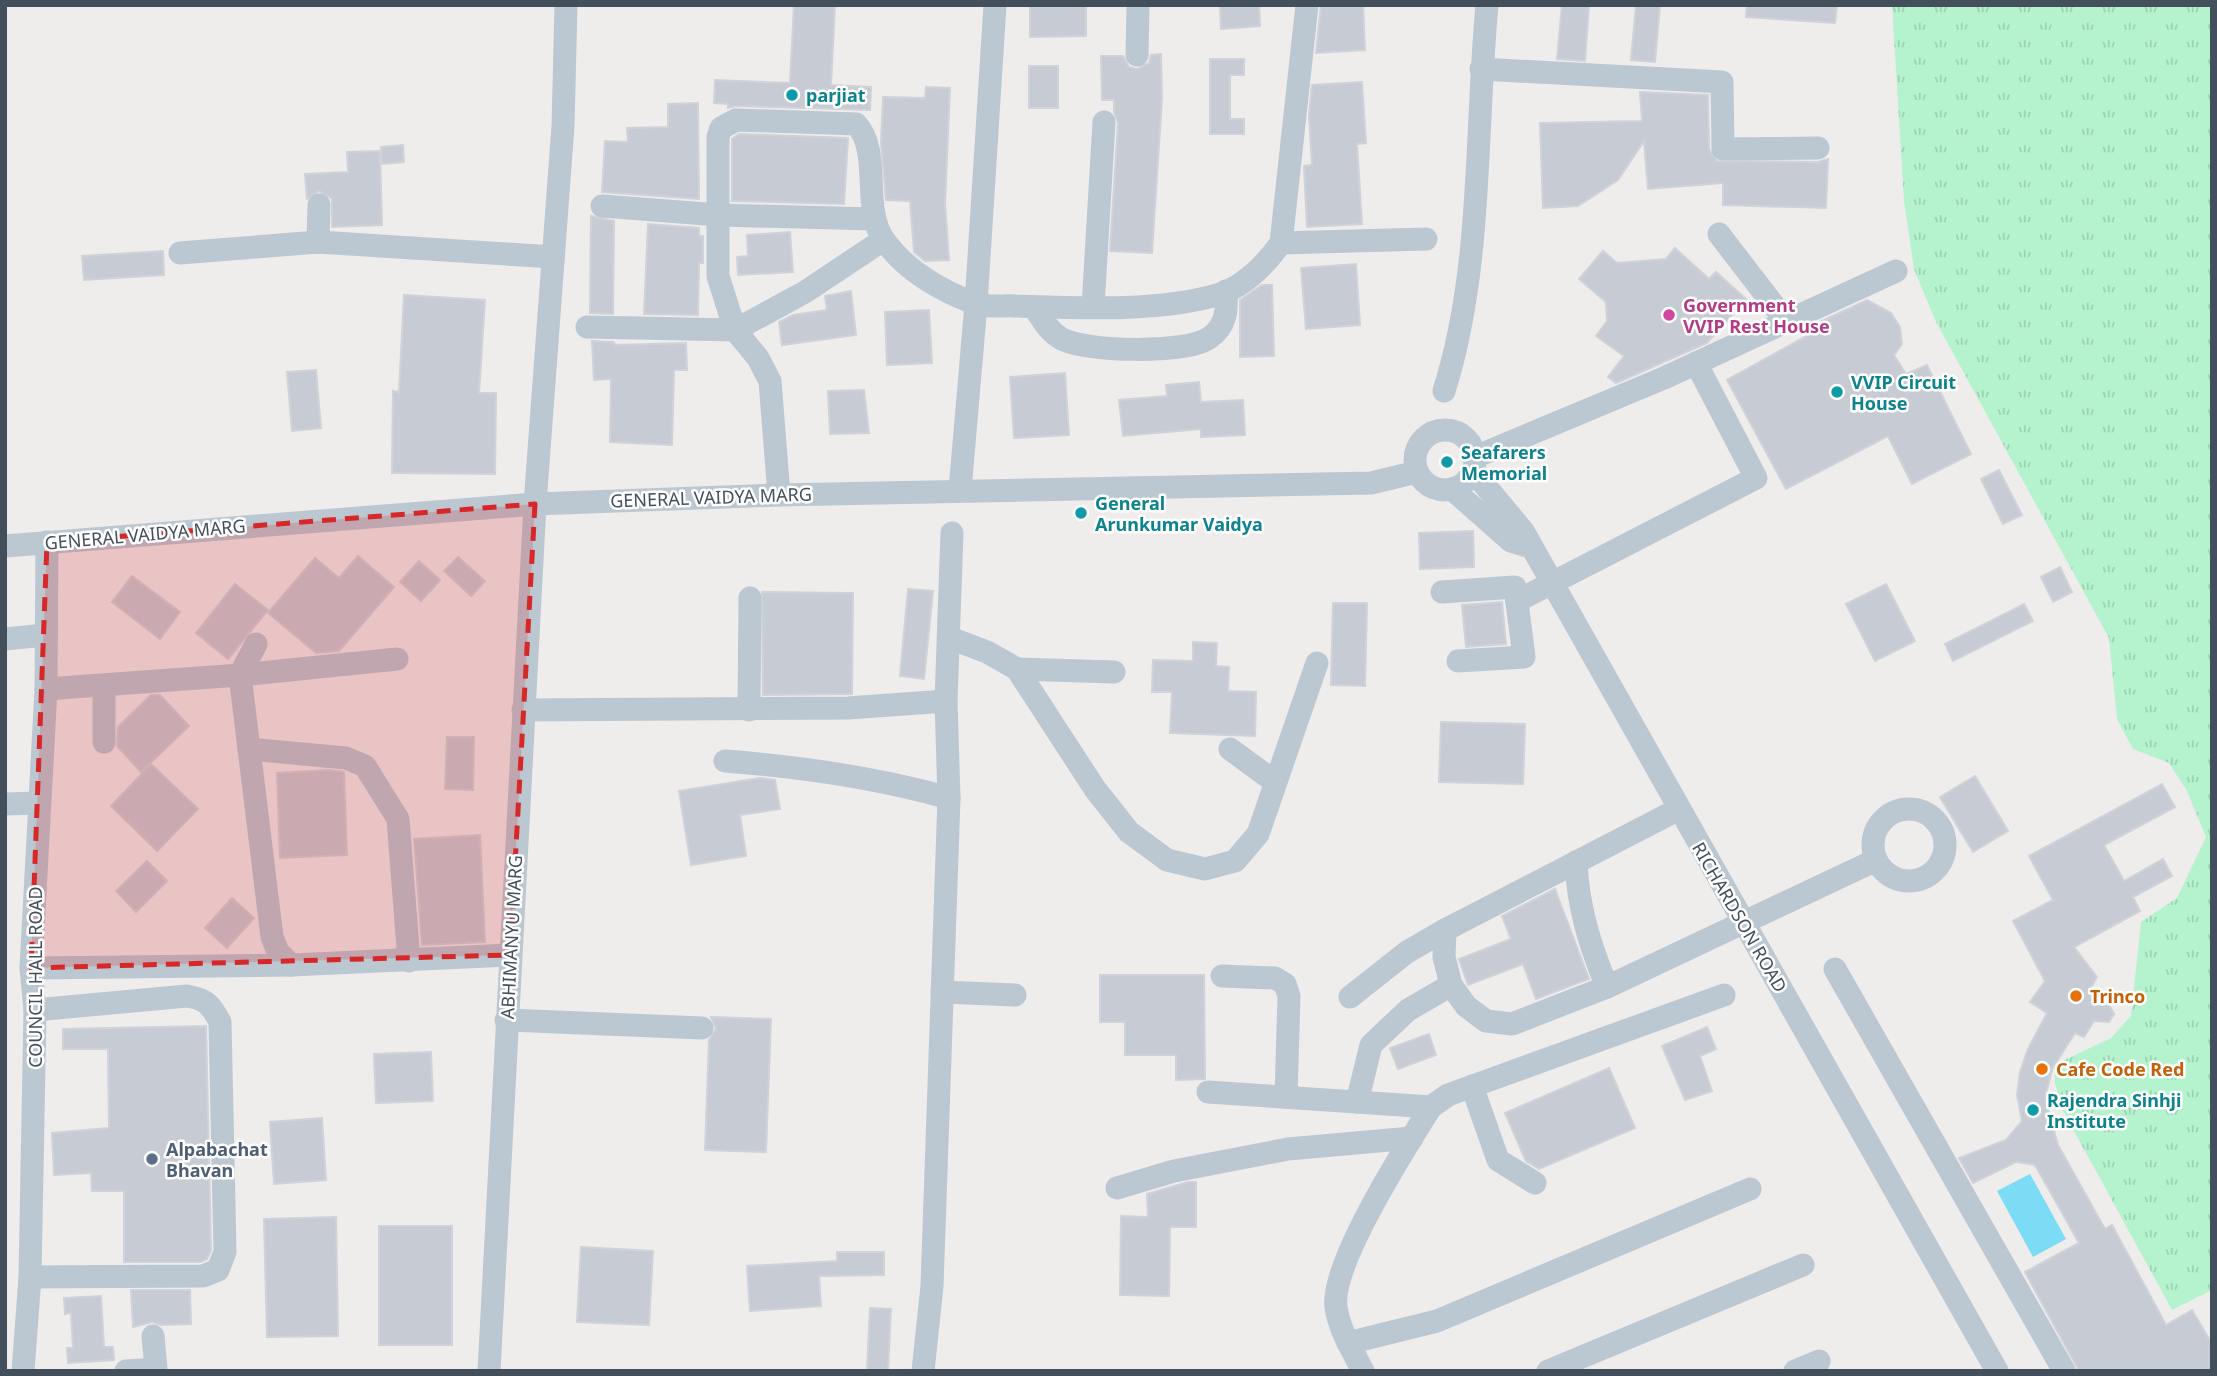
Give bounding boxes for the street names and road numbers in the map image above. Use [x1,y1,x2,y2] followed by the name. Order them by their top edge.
[610,481,812,513] street label: GENERAL VAIDYA MARG
[44,513,246,555] street label: GENERAL VAIDYA MARG
[1687,838,1793,996] street label: RICHARDSON ROAD
[495,854,527,1020] street label: ABHIMANYU MARG
[23,886,47,1068] street label: COUNCIL HALL ROAD

